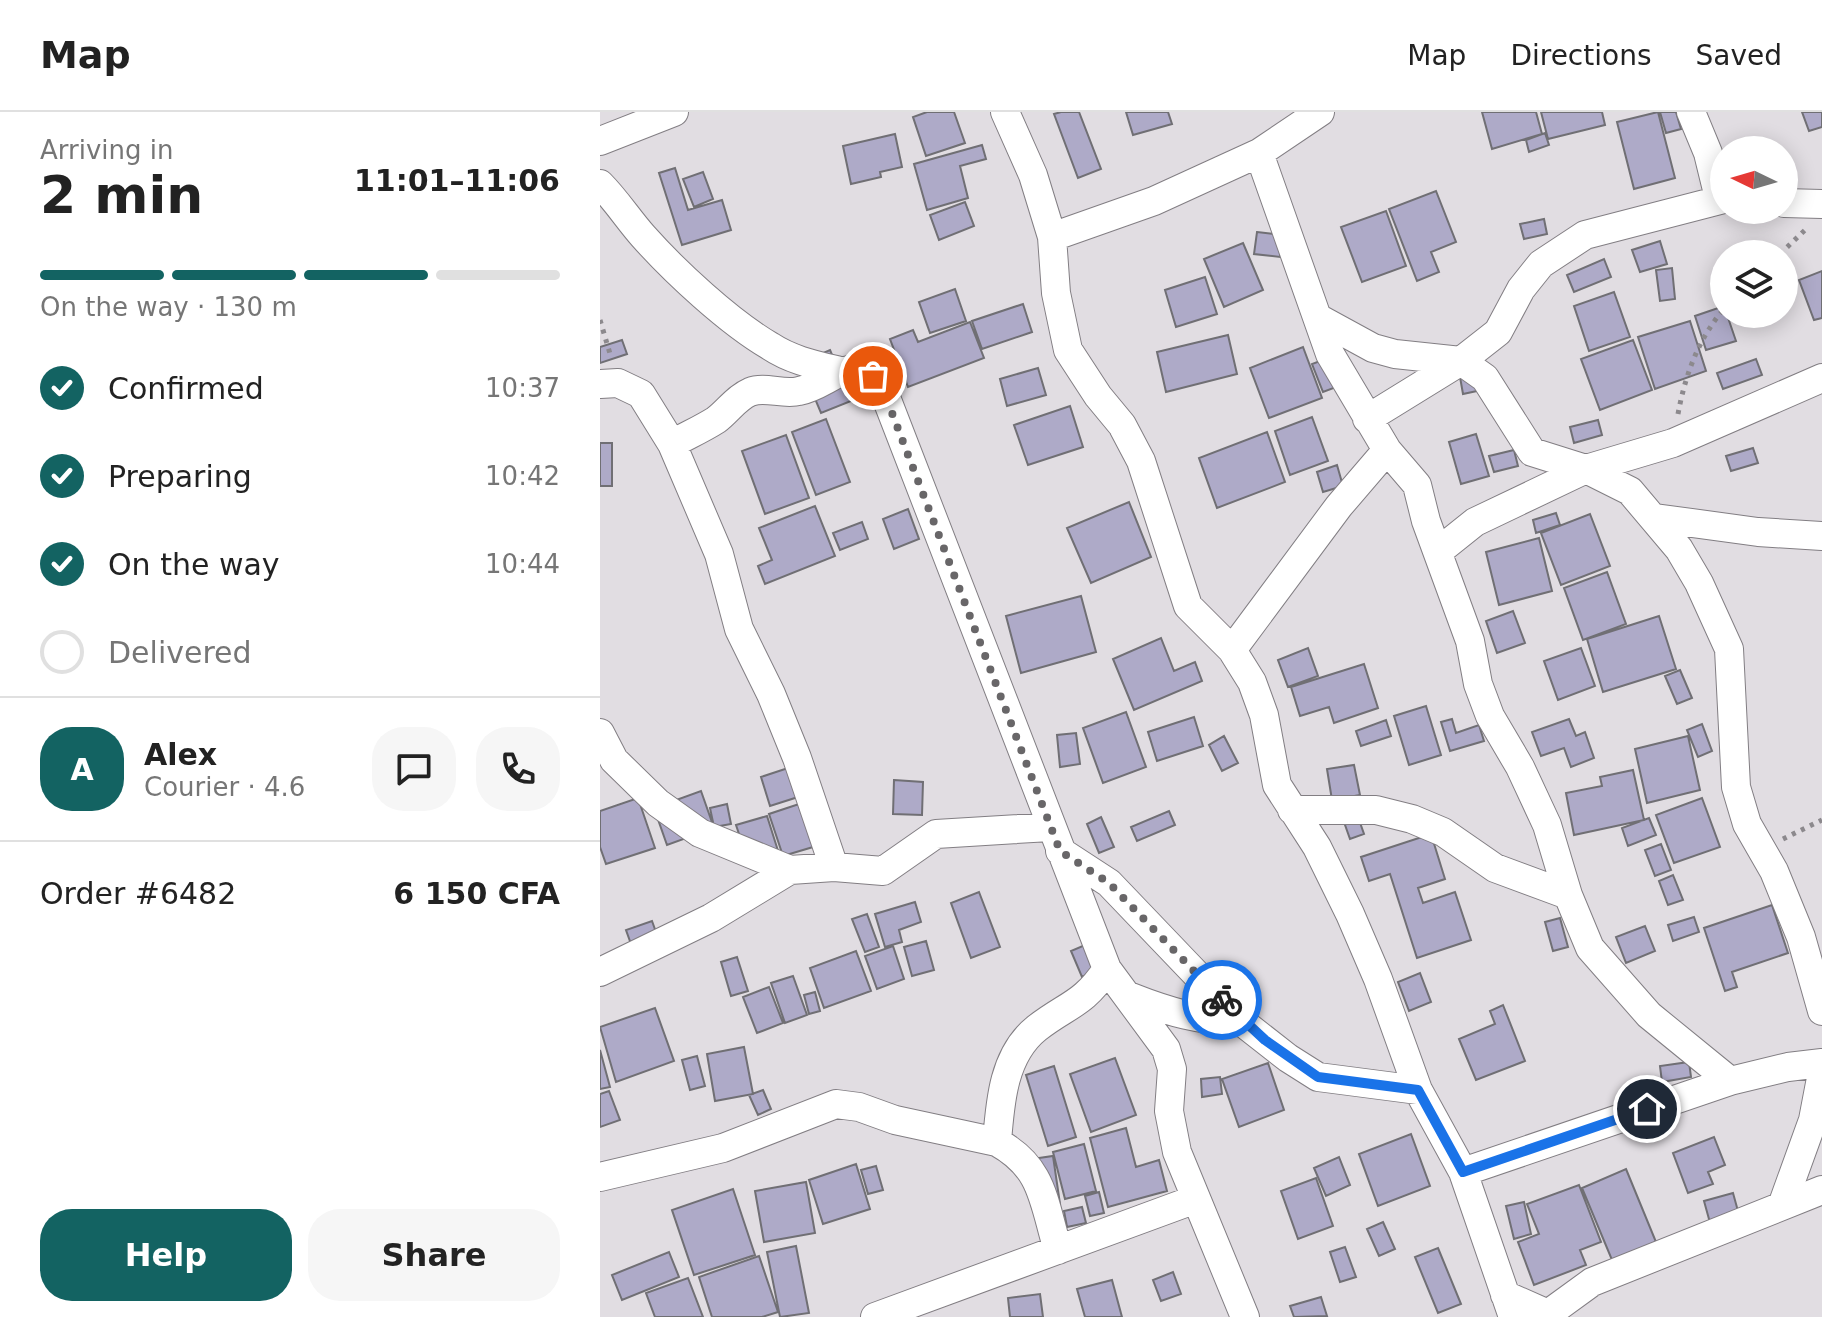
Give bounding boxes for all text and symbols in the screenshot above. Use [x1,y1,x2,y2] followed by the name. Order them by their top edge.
[40,33,131,77] text: Map
[1407,39,1466,72] text: Map
[1510,39,1651,72] text: Directions
[1695,39,1782,72] text: Saved
[40,135,174,165] text: Arriving in
[1710,136,1798,224] north arrow
[1710,136,1798,328] map controls
[354,163,560,198] text: 11:01–11:06
[40,165,203,225] text: 2 min
[1710,240,1798,328] button: layers
[40,292,297,322] text: On the way · 130 m
[839,342,907,410] pin
[851,354,895,398] icon: bag
[40,366,84,410] icon: check
[108,371,264,406] text: Confirmed
[485,373,560,403] text: 10:37
[40,454,84,498] icon: check
[108,459,252,494] text: Preparing
[485,461,560,491] text: 10:42
[40,542,84,586] icon: check
[108,547,280,582] text: On the way
[485,549,560,579] text: 10:44
[108,635,252,670] text: Delivered
[372,727,456,811] button: chat
[476,727,560,811] button: phone
[144,737,217,772] text: Alex
[70,752,94,787] text: A
[144,772,305,802] text: Courier · 4.6
[40,876,236,911] text: Order #6482
[393,876,560,911] text: 6 150 CFA
[1182,960,1262,1040] courier
[1200,978,1244,1022] icon: bike
[1613,1075,1681,1143] pin
[1625,1087,1669,1131] icon: home
[40,1209,292,1301] button: Help
[308,1209,560,1301] button: Share

